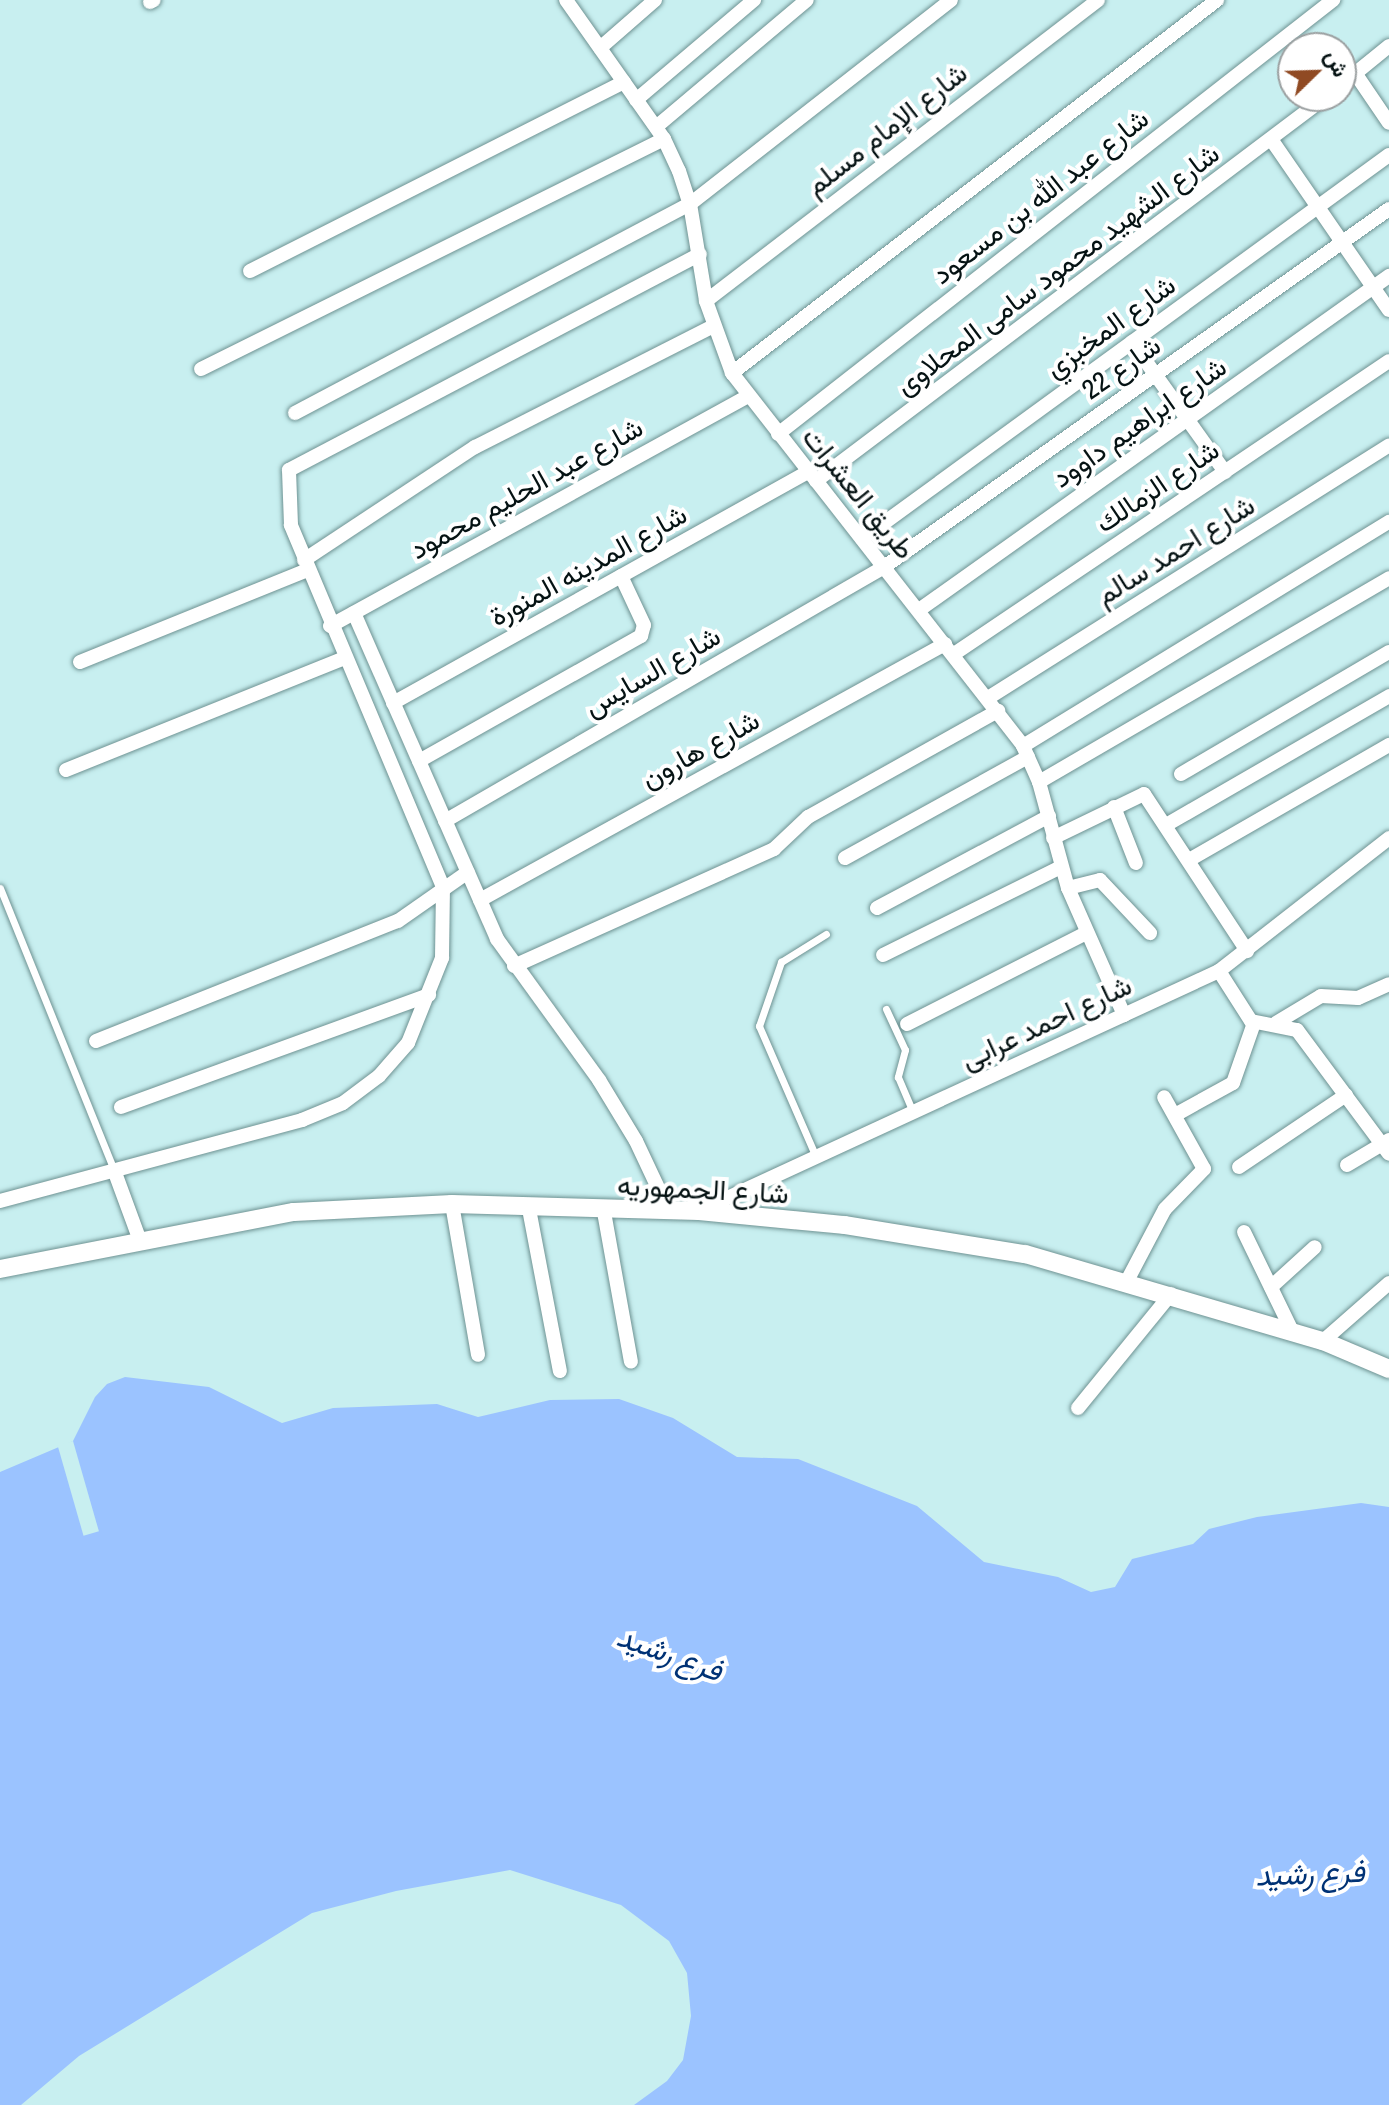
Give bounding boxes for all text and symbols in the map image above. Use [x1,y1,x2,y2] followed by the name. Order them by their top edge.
[1277,32,1357,112] north arrow
[1318,45,1356,81] text: ش
[799,56,973,202] street label: شارع الإمام مسلم
[925,101,1155,291] street label: شارع عبد الله بن مسعود
[888,136,1226,402] street label: شارع الشهيد محمود سامى المحلاوى
[1038,268,1182,384] street label: شارع المخبزي
[1075,328,1167,406] street label: شارع 22
[1045,350,1233,494] street label: شارع ابراهيم داوود
[404,410,648,566] street label: شارع عبد الحليم محمود
[796,420,922,566] street label: طريق العشرات
[1089,432,1225,540] street label: شارع الزمالك
[1090,488,1260,612] street label: شارع احمد سالم
[484,497,692,633] street label: شارع المدينه المنورة
[578,619,726,723] street label: شارع السايس
[635,703,765,795] street label: شارع هارون
[955,968,1137,1076] street label: شارع احمد عرابى
[616,1168,790,1210] street label: شارع الجمهوريه
[613,1617,727,1689] water label: فرع رشيد
[1255,1853,1365,1893] water label: فرع رشيد

